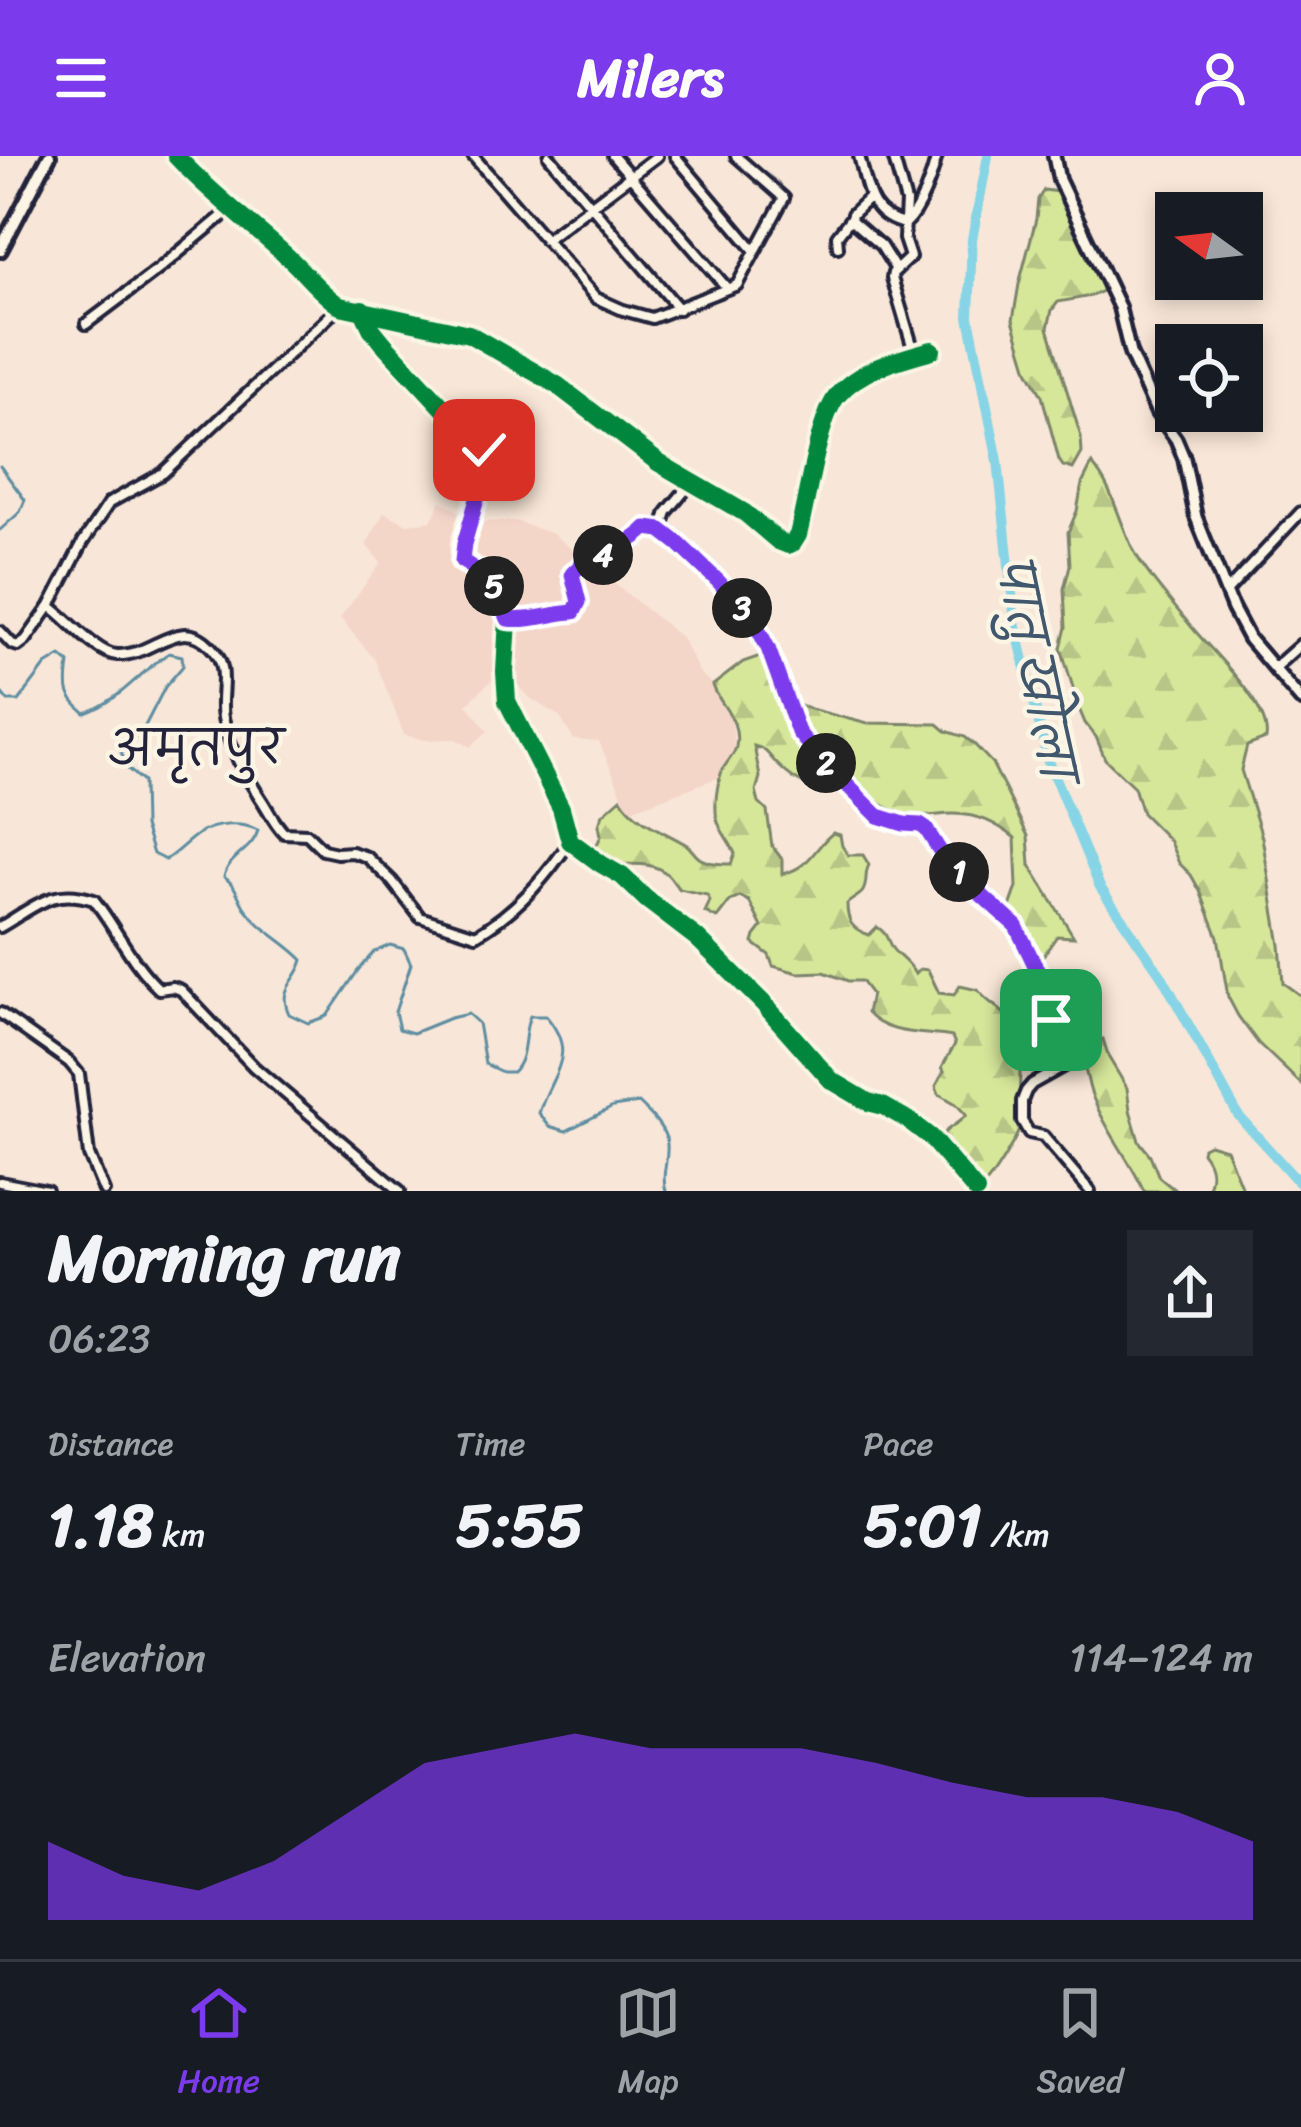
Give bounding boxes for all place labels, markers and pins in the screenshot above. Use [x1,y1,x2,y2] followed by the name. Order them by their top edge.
[433,399,535,501] pin
[573,525,633,585] pin: 4
[464,556,524,616] pin: 5
[712,578,772,638] pin: 3
[796,733,856,793] pin: 2
[929,842,989,902] pin: 1
[1000,969,1102,1071] pin

